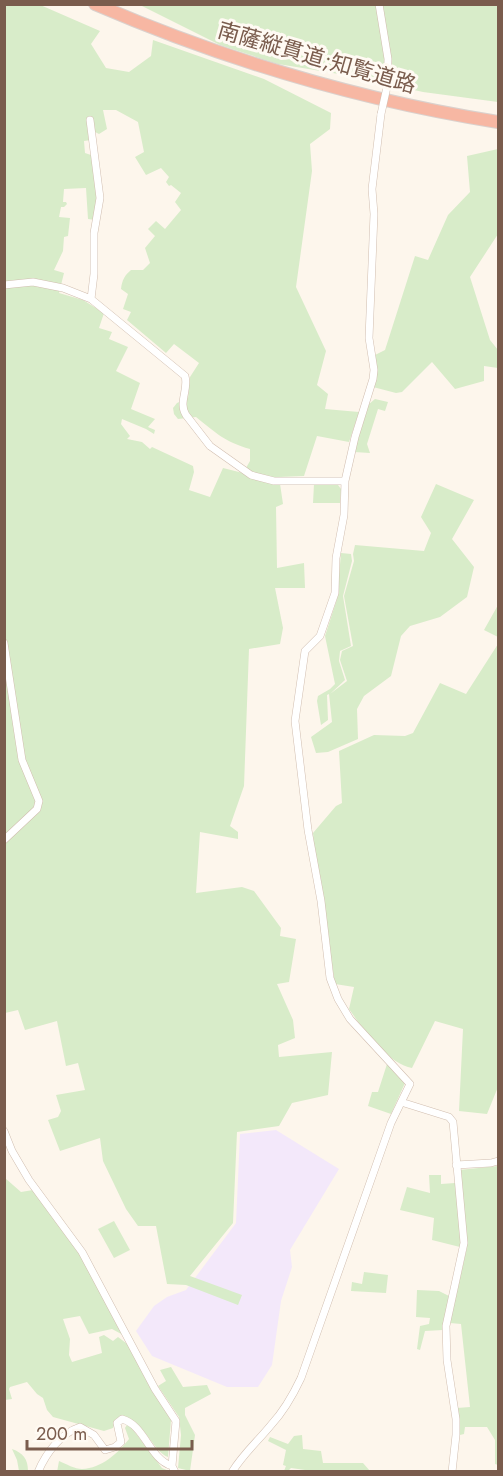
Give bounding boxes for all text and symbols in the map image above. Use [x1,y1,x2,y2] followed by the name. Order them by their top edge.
[214,13,420,101] street label: 南薩縦貫道;知覧道路
[27,1413,192,1451] scale bar
[36,1421,87,1447] text: 200 m

